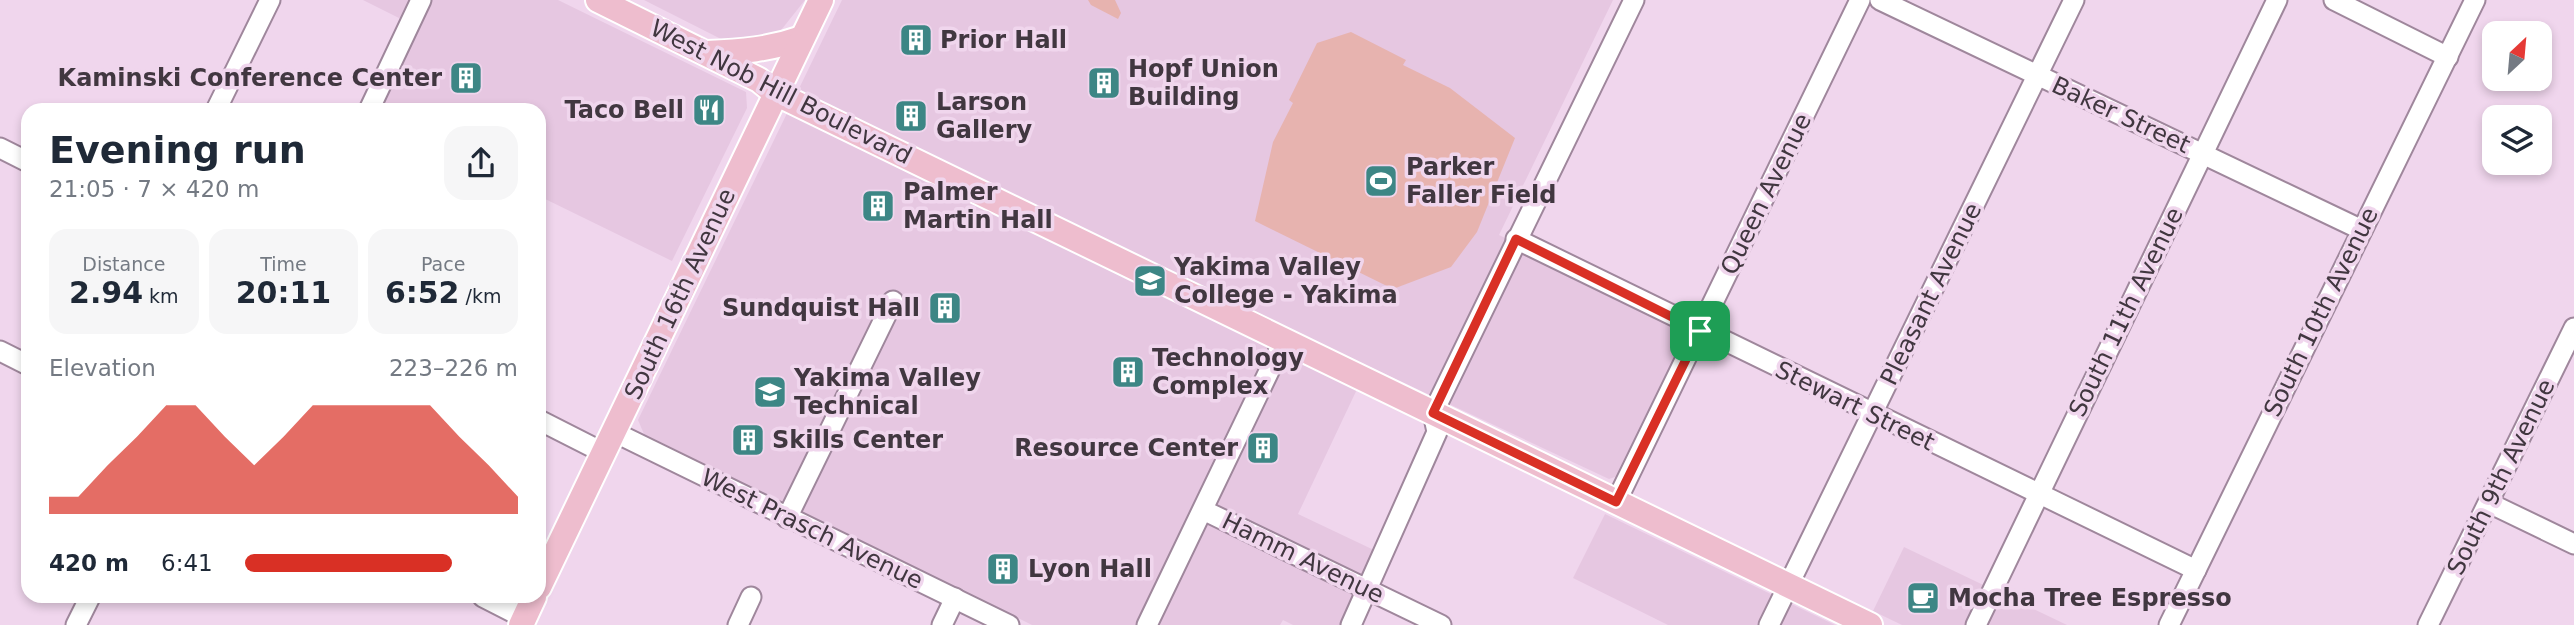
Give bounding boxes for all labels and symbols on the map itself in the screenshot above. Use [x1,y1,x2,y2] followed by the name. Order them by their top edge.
[646,14,916,170] street label: West Nob Hill Boulevard
[897,21,935,59] building icon: Prior Hall
[2482,21,2552,91] north arrow
[940,26,1067,54] place label: Prior Hall
[1128,55,1279,111] place label: Hopf Union Building
[447,59,485,97] building icon: Kaminski Conference Center
[58,64,442,92] place label: Kaminski Conference Center
[1085,64,1123,102] building icon: Hopf Union Building
[2047,71,2195,159] street label: Baker Street
[936,88,1032,144] place label: Larson Gallery
[690,91,728,129] restaurant icon: Taco Bell
[564,96,684,124] place label: Taco Bell
[892,97,930,135] building icon: Larson Gallery
[1715,109,1817,279] street label: Queen Avenue
[1406,153,1556,209] place label: Parker Faller Field
[1362,162,1400,200] sports icon: Parker Faller Field
[903,178,1053,234] place label: Palmer Martin Hall
[619,184,741,404] street label: South 16th Avenue
[859,187,897,225] building icon: Palmer Martin Hall
[1875,198,1987,390] street label: Pleasant Avenue
[2063,203,2189,421] street label: South 11th Avenue
[2258,203,2384,421] street label: South 10th Avenue
[1173,253,1398,309] place label: Yakima Valley College - Yakima
[1131,262,1169,300] school or university icon: Yakima Valley College - Yakima
[926,289,964,327] building icon: Sundquist Hall
[722,294,920,322] place label: Sundquist Hall
[1670,301,1730,361] pin
[1152,344,1304,400] place label: Technology Complex
[1109,353,1147,391] building icon: Technology Complex
[1771,355,1939,457] street label: Stewart Street
[793,364,981,420] place label: Yakima Valley Technical
[751,373,789,411] school or university icon: Yakima Valley Technical
[2441,375,2561,579] street label: South 9th Avenue
[729,421,767,459] building icon: Skills Center
[772,426,943,454] place label: Skills Center
[1244,429,1282,467] building icon: Resource Center
[1014,434,1238,462] place label: Resource Center
[697,463,927,595] street label: West Prasch Avenue
[1218,507,1388,609] street label: Hamm Avenue
[984,550,1022,588] building icon: Lyon Hall
[1028,555,1152,583] place label: Lyon Hall
[1904,579,1942,617] cafe icon: Mocha Tree Espresso
[1948,584,2232,612] place label: Mocha Tree Espresso

